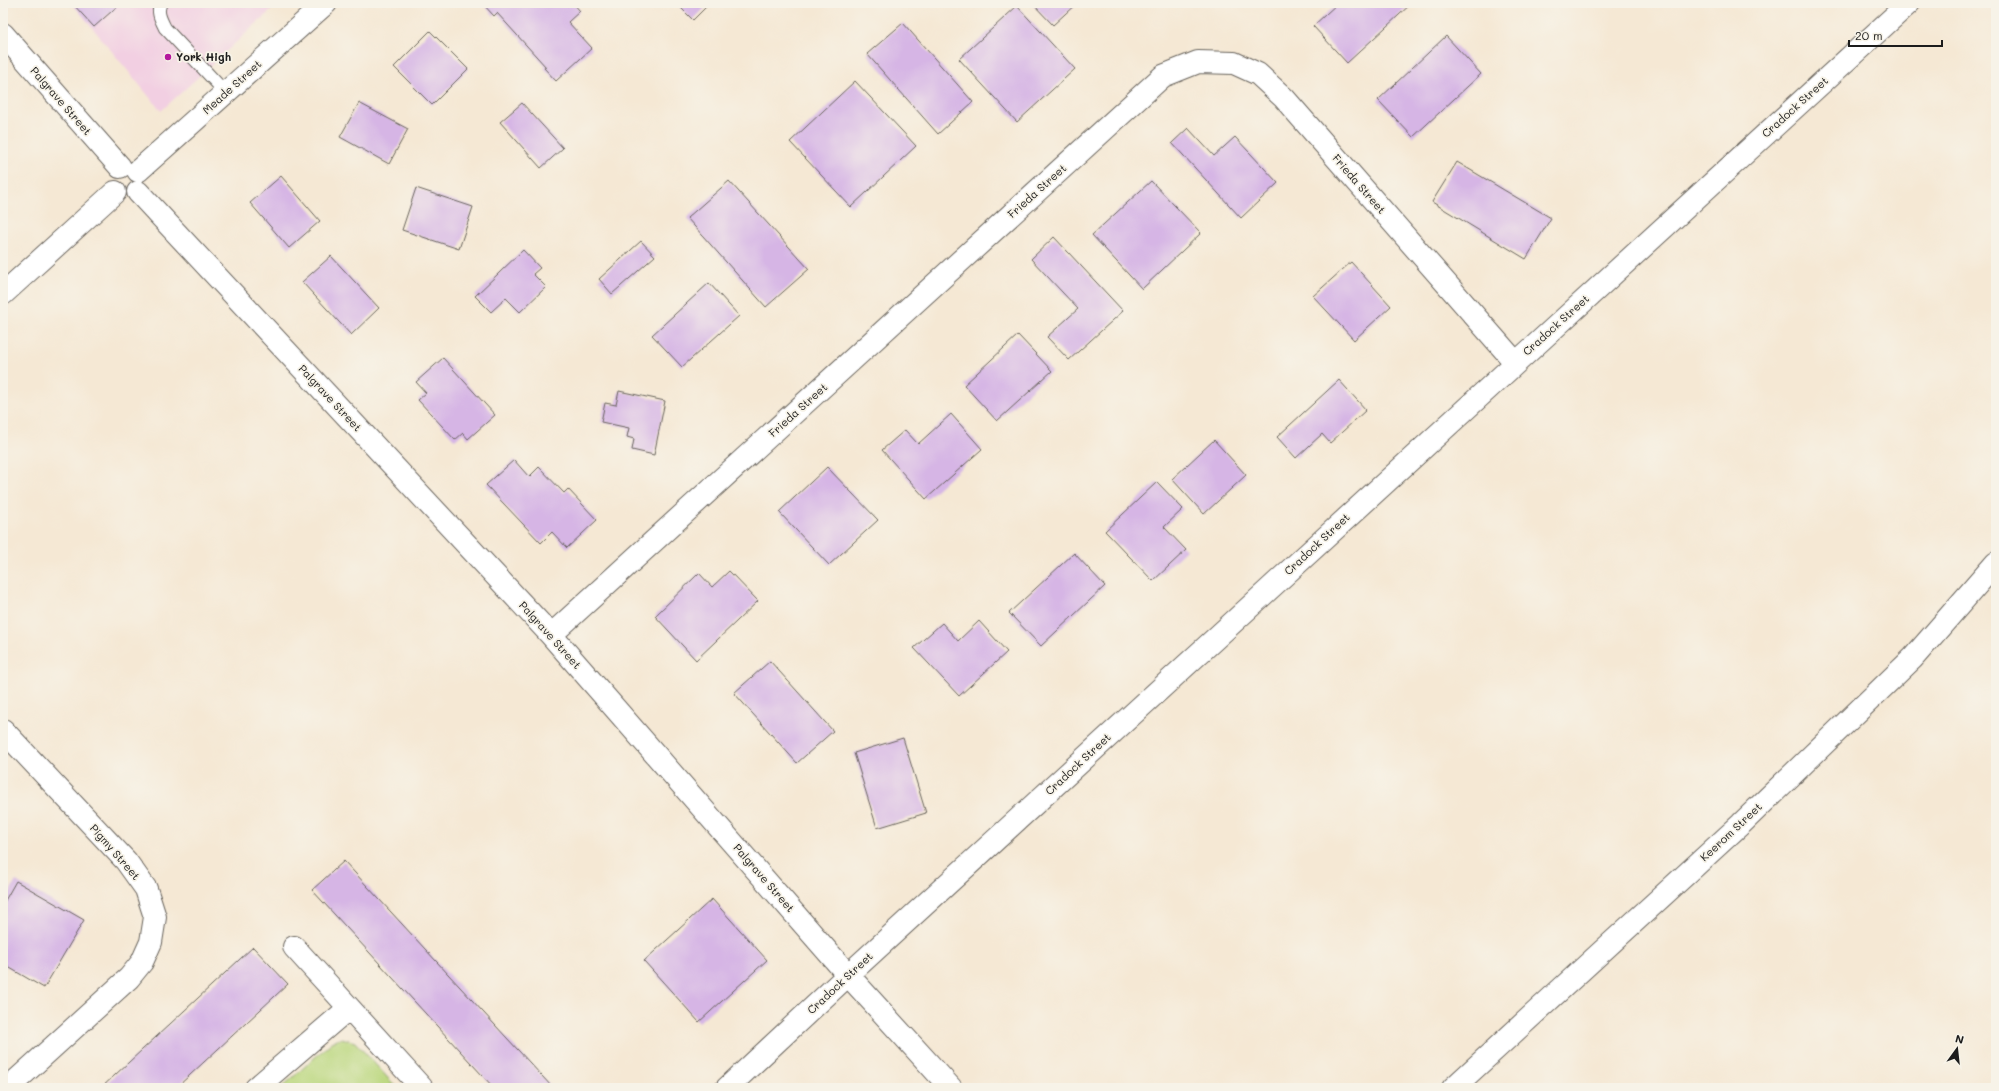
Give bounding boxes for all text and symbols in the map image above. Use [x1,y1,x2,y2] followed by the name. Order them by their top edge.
[1849,22,1942,48] scale bar
[1855,27,1883,43] text: 20 m
[176,49,231,64] place label: York High
[163,52,173,62] marker: York High
[199,56,265,117] street label: Meade Street
[27,63,95,138] street label: Palgrave Street
[1758,73,1831,140] street label: Cradock Street
[1329,151,1389,217] street label: Frieda Street
[1004,160,1069,221] street label: Frieda Street
[1519,291,1592,358] street label: Cradock Street
[295,361,365,434] street label: Palgrave Street
[765,379,830,440] street label: Frieda Street
[1281,509,1353,578] street label: Cradock Street
[516,598,585,672] street label: Palgrave Street
[1042,729,1114,798] street label: Cradock Street
[1696,799,1765,864] street label: Keerom Street
[87,821,144,883] street label: Pigmy Street
[730,840,798,915] street label: Palgrave Street
[804,948,876,1017] street label: Cradock Street
[1937,1029,1977,1069] north arrow
[1954,1031,1966,1047] text: N

